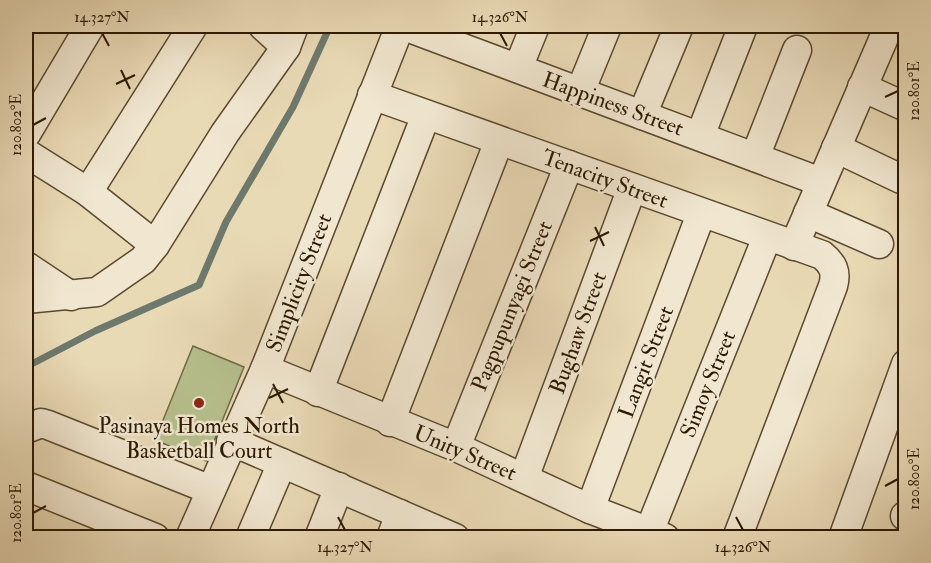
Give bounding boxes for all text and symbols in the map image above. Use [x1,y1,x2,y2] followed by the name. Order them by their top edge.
[74,8,130,27] text: 14.327°N
[472,8,529,27] text: 14.326°N
[905,61,924,121] text: 120.801°E
[538,65,687,143] street label: Happiness Street
[7,94,26,156] text: 120.802°E
[538,143,672,215] street label: Tenacity Street
[260,210,339,357] street label: Simplicity Street
[465,217,560,396] street label: Pagpupunyagi Street
[543,268,613,398] street label: Bughaw Street
[612,302,680,422] street label: Langit Street
[674,326,742,442] street label: Simoy Street
[192,396,206,410] marker: Pasinaya Homes North Basketball Court
[98,412,300,465] place label: Pasinaya Homes North Basketball Court
[409,419,521,487] street label: Unity Street
[905,448,924,510] text: 120.800°E
[7,483,26,543] text: 120.801°E
[317,538,373,557] text: 14.327°N
[715,538,772,557] text: 14.326°N

